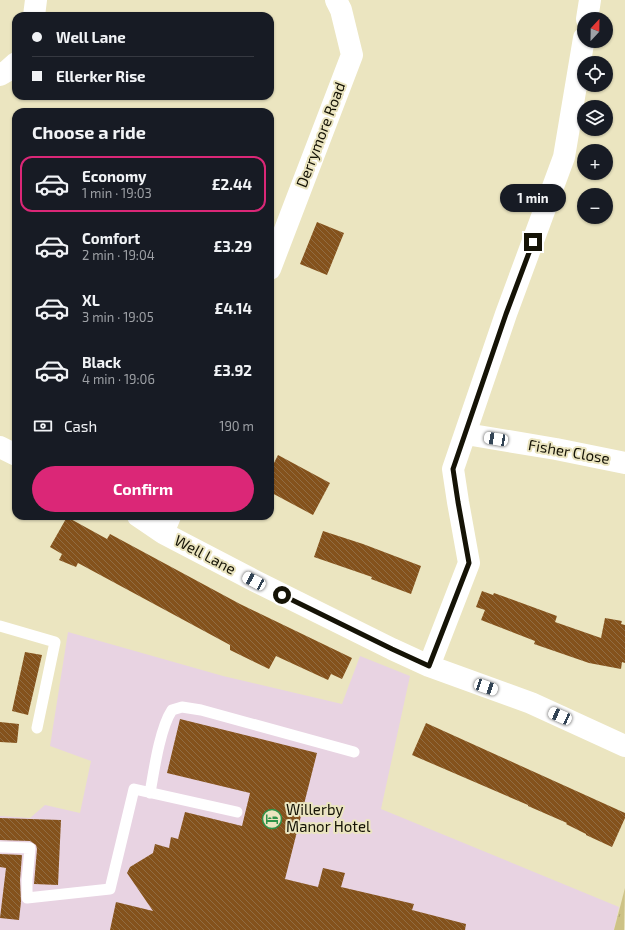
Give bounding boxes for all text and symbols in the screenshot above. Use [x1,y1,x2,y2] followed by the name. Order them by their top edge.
[577,12,613,48] north arrow
[577,12,613,224] map controls
[56,28,126,46] text: Well Lane
[577,56,613,92] button: locate
[56,67,146,85] text: Ellerker Rise
[292,79,348,190] street label: Derrymore Road
[577,100,613,136] button: layers
[32,121,146,143] text: Choose a ride
[577,144,613,180] button: +
[34,166,70,202] icon: car
[82,167,147,185] text: Economy
[212,175,252,193] text: £2.44
[500,184,566,212] callout: 1 min
[82,185,152,201] text: 1 min · 19:03
[577,188,613,224] button: −
[517,190,549,206] text: 1 min
[34,228,70,264] icon: car
[82,229,140,247] text: Comfort
[524,233,542,251] route end
[213,237,252,255] text: £3.29
[82,247,155,263] text: 2 min · 19:04
[34,290,70,326] icon: car
[82,291,100,309] text: XL
[215,299,252,317] text: £4.14
[82,309,154,325] text: 3 min · 19:05
[34,352,70,388] icon: car
[82,353,121,371] text: Black
[213,361,252,379] text: £3.92
[82,371,155,387] text: 4 min · 19:06
[32,415,54,437] icon: cash
[64,417,97,435] text: Cash
[219,418,254,434] text: 190 m
[483,431,509,447] car
[527,435,611,467] street label: Fisher Close
[32,466,254,512] button: Confirm
[172,531,239,578] street label: Well Lane
[241,570,267,592] car
[273,586,291,604] route start
[473,677,499,697] car
[547,706,573,726] car
[286,800,371,835] place label: Willerby Manor Hotel
[261,808,283,830] hotel icon: Willerby Manor Hotel

